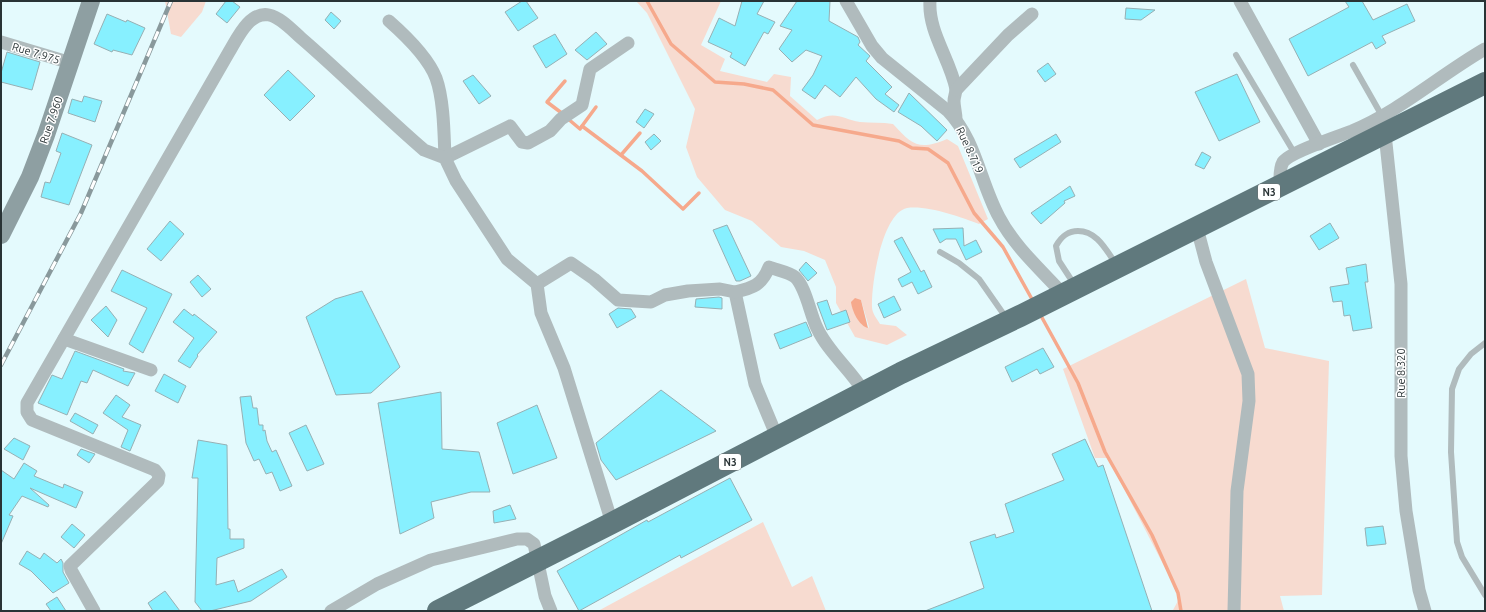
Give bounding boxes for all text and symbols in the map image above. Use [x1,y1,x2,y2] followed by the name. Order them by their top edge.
[11,40,61,66] street label: Rue 7.975
[37,95,65,145] street label: Rue 7.960
[954,125,986,175] street label: Rue 8.719
[1258,184,1280,200] road number: N3
[1395,348,1407,398] street label: Rue 8.320
[719,454,741,470] road number: N3

